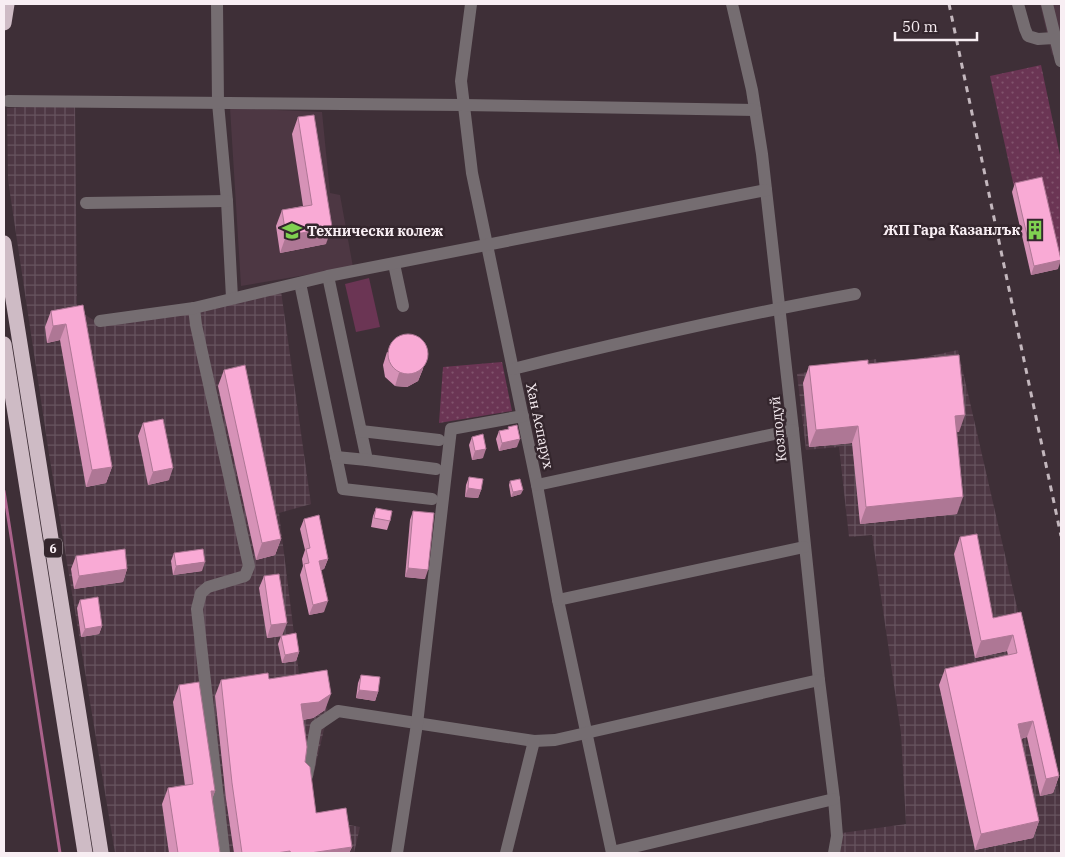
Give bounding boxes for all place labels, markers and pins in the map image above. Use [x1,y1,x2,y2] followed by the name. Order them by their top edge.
[1024,219,1046,241] building icon: ЖП Гара Казанлък
[281,220,303,242] school or university icon: Технически колеж
[883,221,1020,239] place label: ЖП Гара Казанлък
[307,222,443,240] place label: Технически колеж

